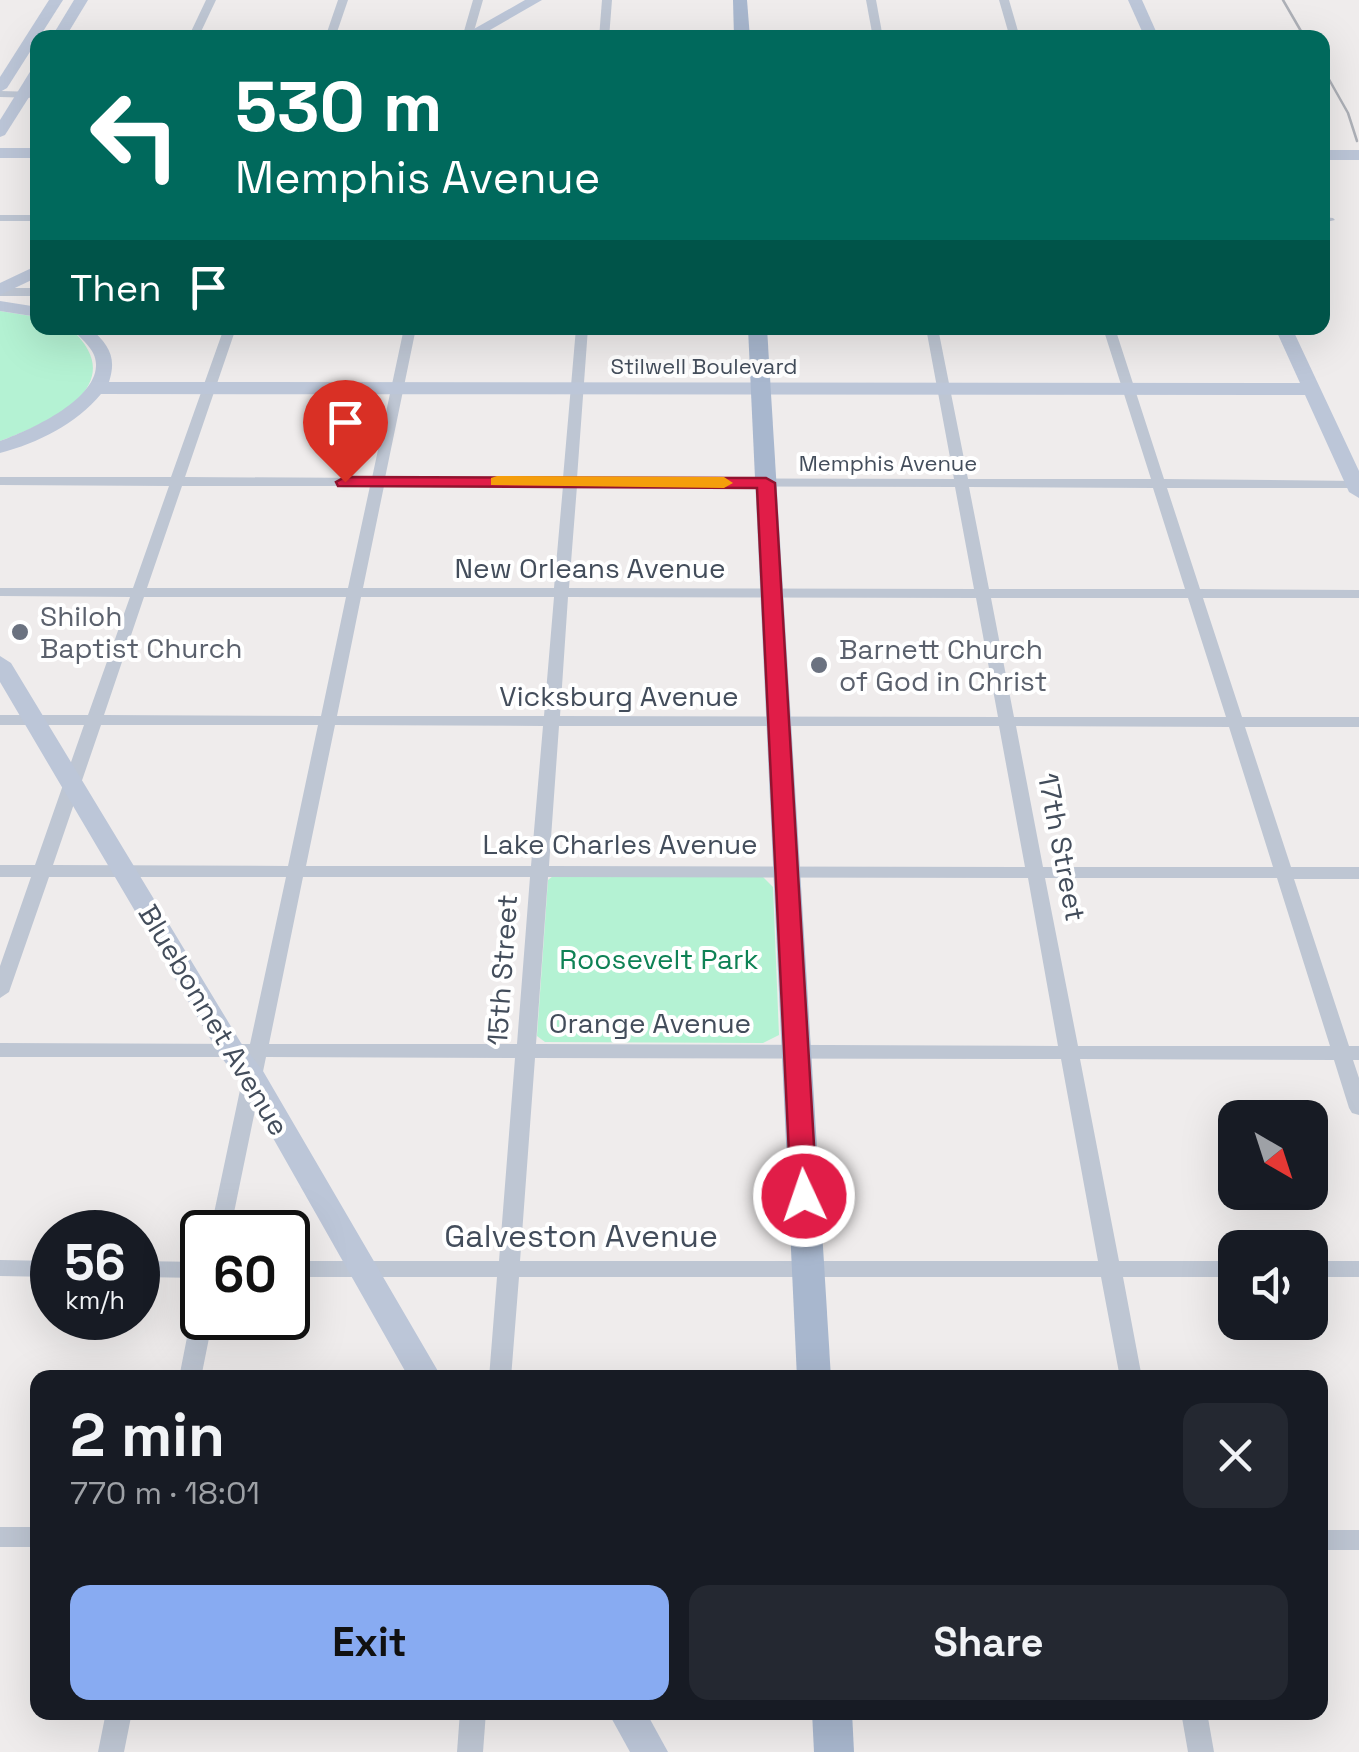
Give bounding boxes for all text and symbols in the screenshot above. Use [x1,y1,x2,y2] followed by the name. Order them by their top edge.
[235,62,442,151] text: 530 m
[70,70,200,200] icon: left
[235,149,600,206] text: Memphis Avenue
[181,260,236,315] icon: arrive
[70,264,161,312] text: Then
[610,352,798,380] street label: Stilwell Boulevard
[303,380,388,483] pin
[318,395,373,450] icon: arrive
[799,449,977,477] street label: Memphis Avenue
[455,550,725,586] street label: New Orleans Avenue
[40,598,242,666] place label: Shiloh Baptist Church
[9,621,31,643] marker: Shiloh Baptist Church
[839,631,1047,699] place label: Barnett Church of God in Christ
[808,654,830,676] marker: Barnett Church of God in Christ
[499,678,739,714] street label: Vicksburg Avenue
[1030,770,1094,924] street label: 17th Street
[482,826,758,862] street label: Lake Charles Avenue
[479,893,525,1047] street label: 15th Street
[131,898,297,1142] street label: Bluebonnet Avenue
[559,941,759,977] park label: Roosevelt Park
[549,1005,751,1041] street label: Orange Avenue
[1218,1100,1328,1210] north arrow
[1218,1100,1328,1340] map controls
[752,1144,856,1248] position arrow
[180,1210,310,1340] speed limit sign: 60
[444,1216,718,1256] street label: Galveston Avenue
[1218,1230,1328,1340] button: sound
[65,1231,125,1295] text: 56
[65,1284,125,1316] text: km/h
[70,1397,225,1474] text: 2 min
[1183,1403,1288,1508] button: close
[70,1473,260,1513] text: 770 m · 18:01
[70,1585,669,1700] button: Exit
[689,1585,1288,1700] button: Share

